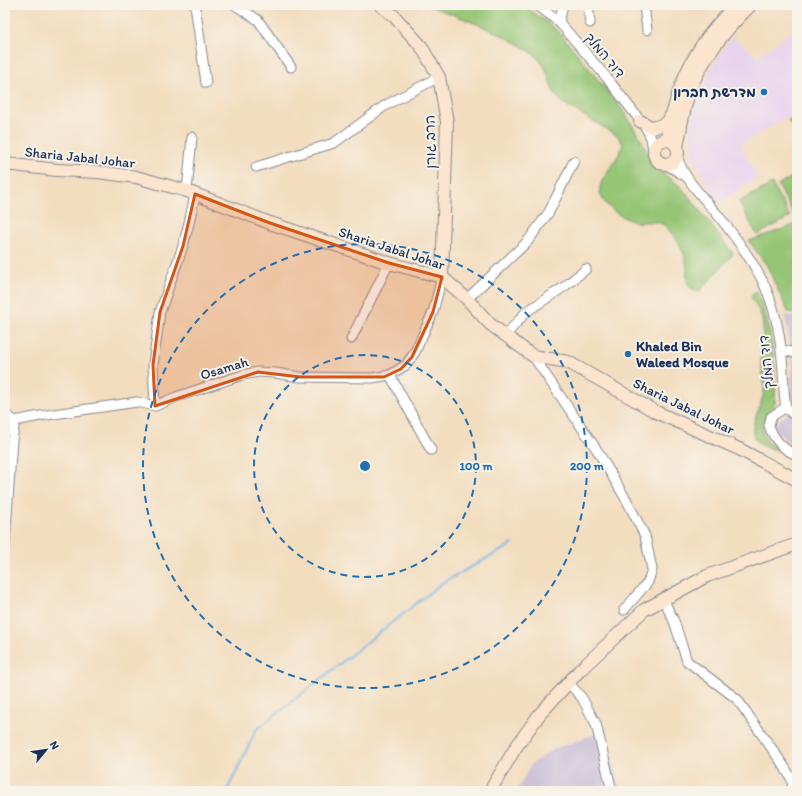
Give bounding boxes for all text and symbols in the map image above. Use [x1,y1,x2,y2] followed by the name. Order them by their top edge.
[581,29,628,81] street label: דוד המלך
[673,84,756,101] place label: מדרשת חברון
[759,87,769,97] marker: מדרשת חברון
[422,115,439,169] street label: הרב גורן
[24,143,136,172] street label: Sharia Jabal Johar
[337,223,448,274] street label: Sharia Jabal Johar
[755,334,778,390] street label: דוד המלך
[636,338,729,371] place label: Khaled Bin Waleed Mosque
[623,349,633,359] marker: Khaled Bin Waleed Mosque
[198,353,251,384] street label: Osamah
[630,375,738,439] street label: Sharia Jabal Johar
[358,459,372,473] centre of rings
[459,459,493,473] text: 100 m
[570,459,605,473] text: 200 m
[26,730,66,770] north arrow
[47,739,62,752] text: N

